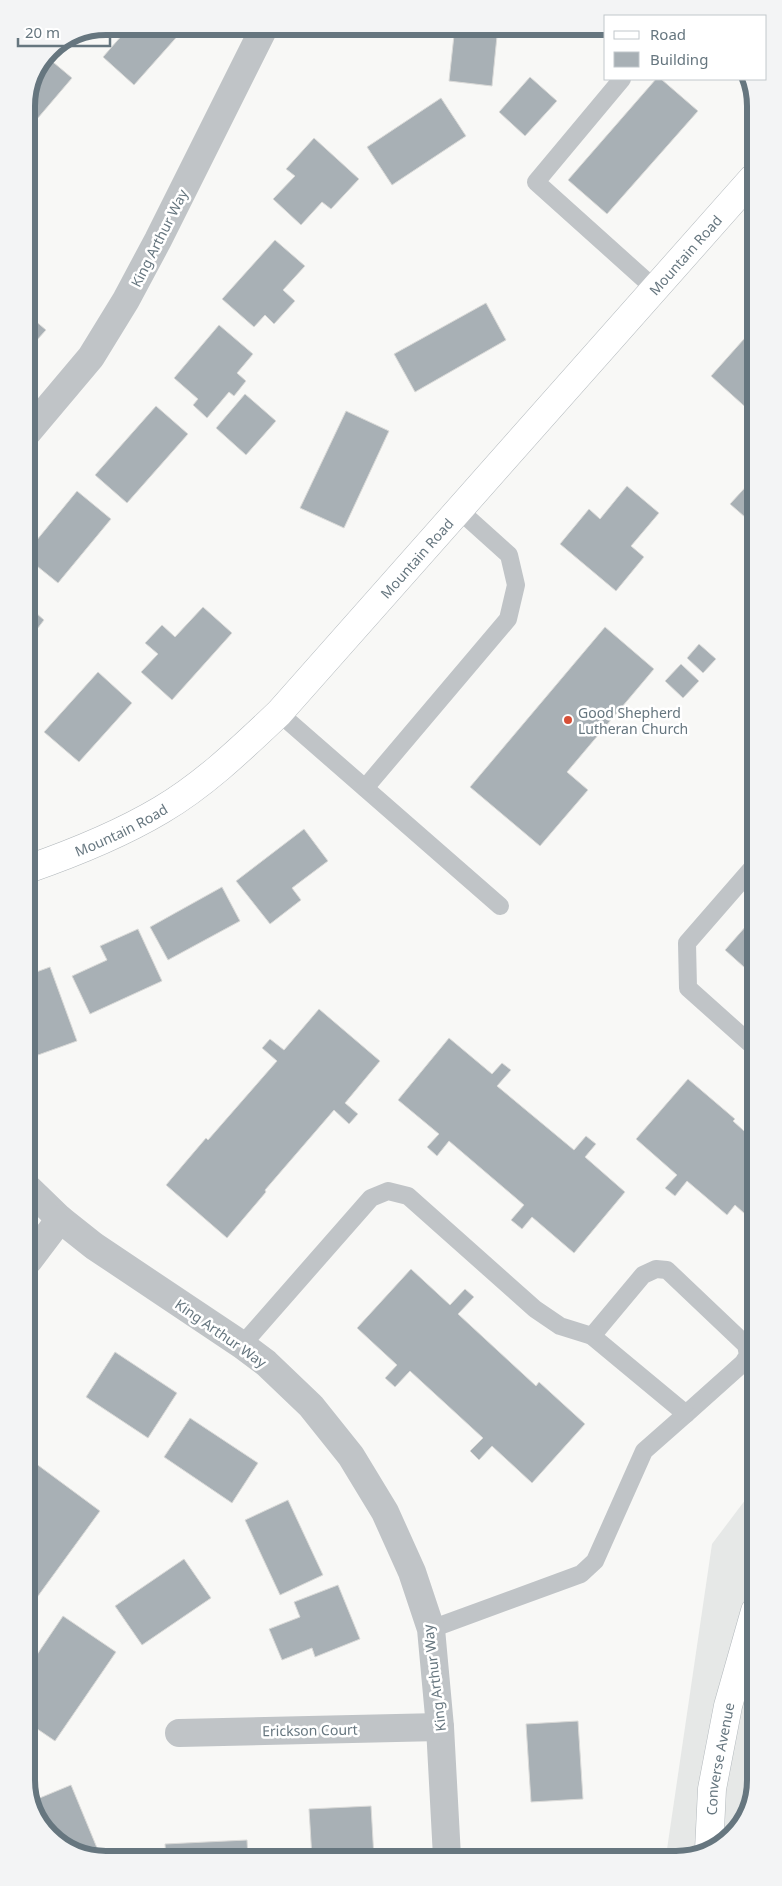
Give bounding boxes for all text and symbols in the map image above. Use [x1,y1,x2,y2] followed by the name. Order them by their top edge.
[18,15,110,47] scale bar
[604,15,767,80] legend
[25,22,60,42] text: 20 m
[650,24,686,44] text: Road
[650,49,708,69] text: Building
[126,185,192,290] street label: King Arthur Way
[644,211,726,299] street label: Mountain Road
[376,514,457,602] street label: Mountain Road
[578,703,688,738] place label: Good Shepherd Lutheran Church
[562,714,574,726] marker: Good Shepherd Lutheran Church
[72,799,171,860] street label: Mountain Road
[172,1294,271,1372] street label: King Arthur Way
[418,1623,450,1732] street label: King Arthur Way
[701,1701,738,1816] street label: Converse Avenue
[262,1720,358,1740] street label: Erickson Court

